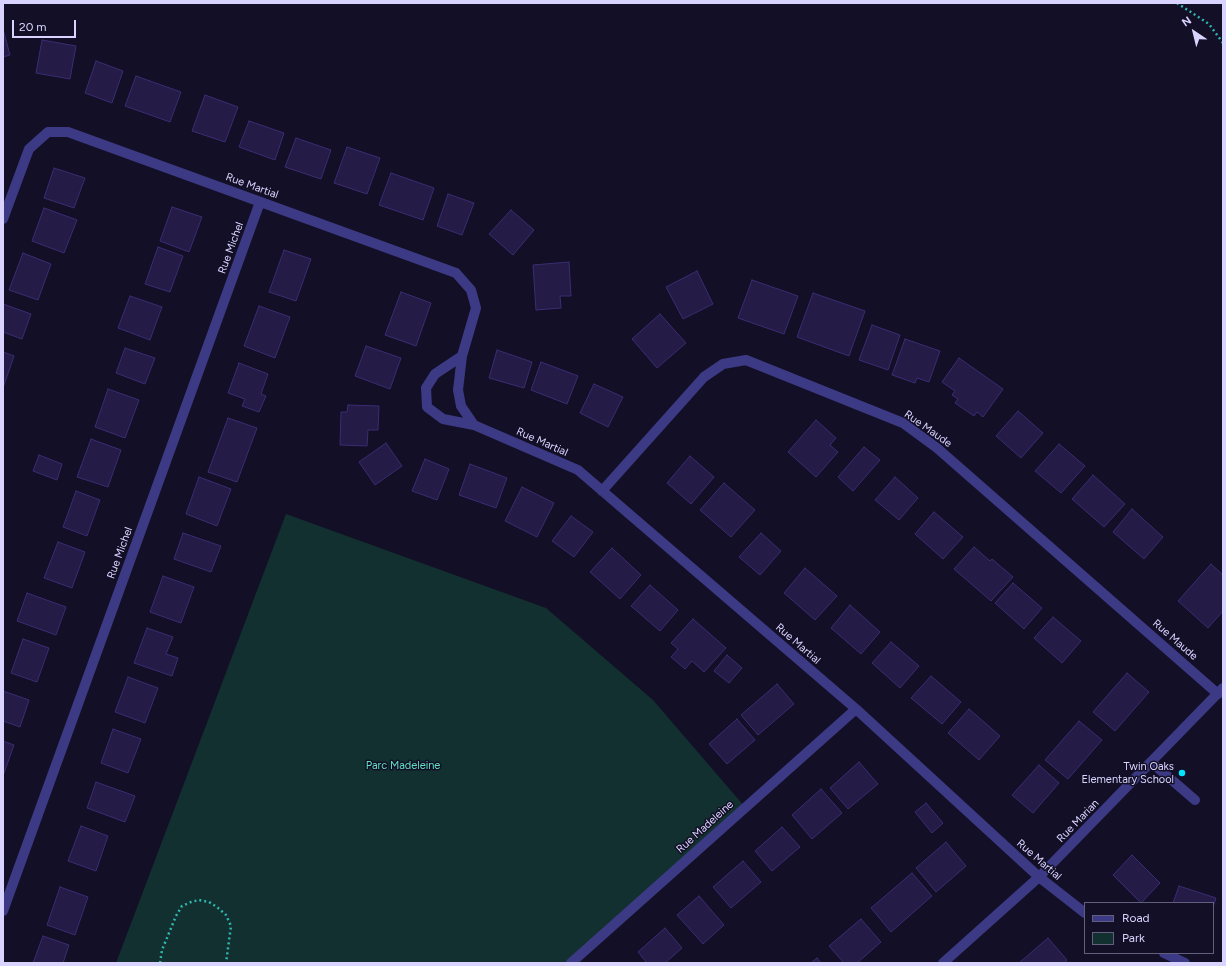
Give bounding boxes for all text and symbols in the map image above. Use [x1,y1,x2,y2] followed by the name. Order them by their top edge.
[14,12,78,38] scale bar
[1174,12,1214,52] north arrow
[1180,14,1194,30] text: N
[19,20,47,34] text: 20 m
[224,170,280,202] street label: Rue Martial
[216,220,246,276] street label: Rue Michel
[902,408,954,450] street label: Rue Maude
[514,425,570,459] street label: Rue Martial
[105,525,135,581] street label: Rue Michel
[1150,617,1200,663] street label: Rue Maude
[773,621,823,667] street label: Rue Martial
[366,759,440,773] park label: Parc Madeleine
[1082,760,1174,786] place label: Twin Oaks Elementary School
[1177,768,1187,778] marker: Twin Oaks Elementary School
[1054,797,1102,845] street label: Rue Marian
[674,798,736,856] street label: Rue Madeleine
[1014,837,1064,883] street label: Rue Martial
[1084,902,1214,954] legend
[1122,911,1150,925] text: Road
[1122,931,1145,945] text: Park

